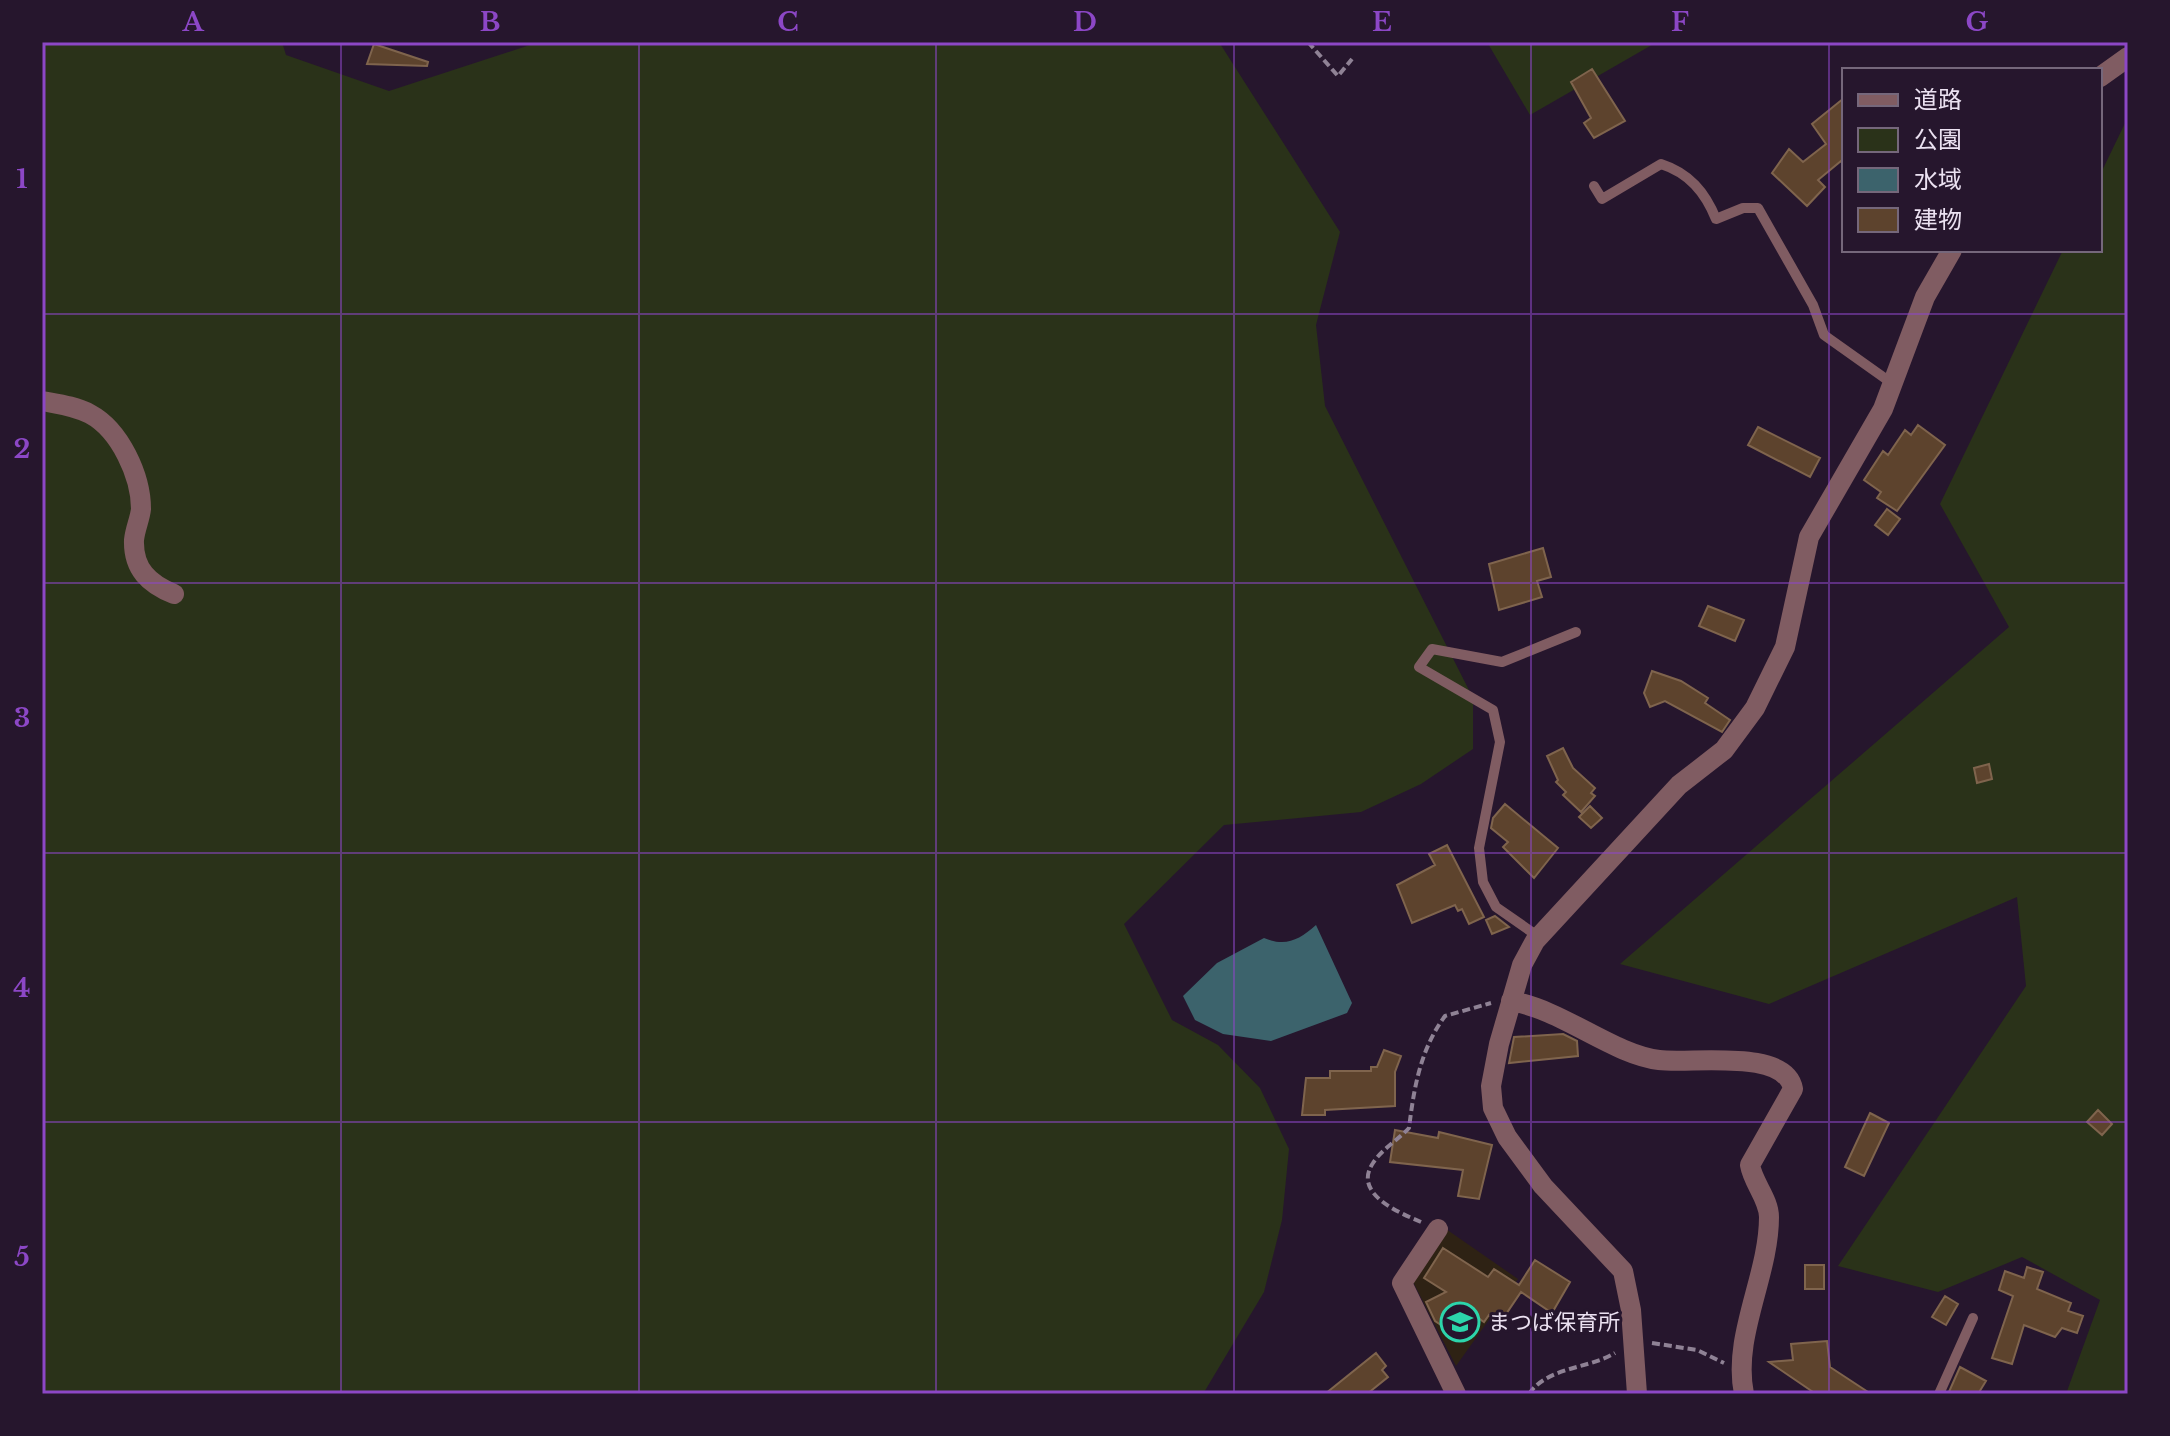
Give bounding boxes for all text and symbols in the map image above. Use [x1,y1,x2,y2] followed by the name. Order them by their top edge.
[181,6,204,38] text: A
[480,6,500,38] text: B
[777,6,799,38] text: C
[1073,6,1097,38] text: D
[1372,6,1392,38] text: E
[1671,6,1689,38] text: F
[1966,6,1989,38] text: G
[1842,68,2102,252] legend
[1914,85,1962,114] text: 道路
[1914,125,1962,154] text: 公園
[16,163,28,195] text: 1
[1914,165,1962,194] text: 水域
[1914,205,1962,234] text: 建物
[14,433,30,465] text: 2
[14,702,30,734] text: 3
[13,972,31,1004] text: 4
[14,1241,30,1273] text: 5
[1439,1301,1481,1343] school or university icon: まつば保育所
[1488,1309,1620,1336] place label: まつば保育所

